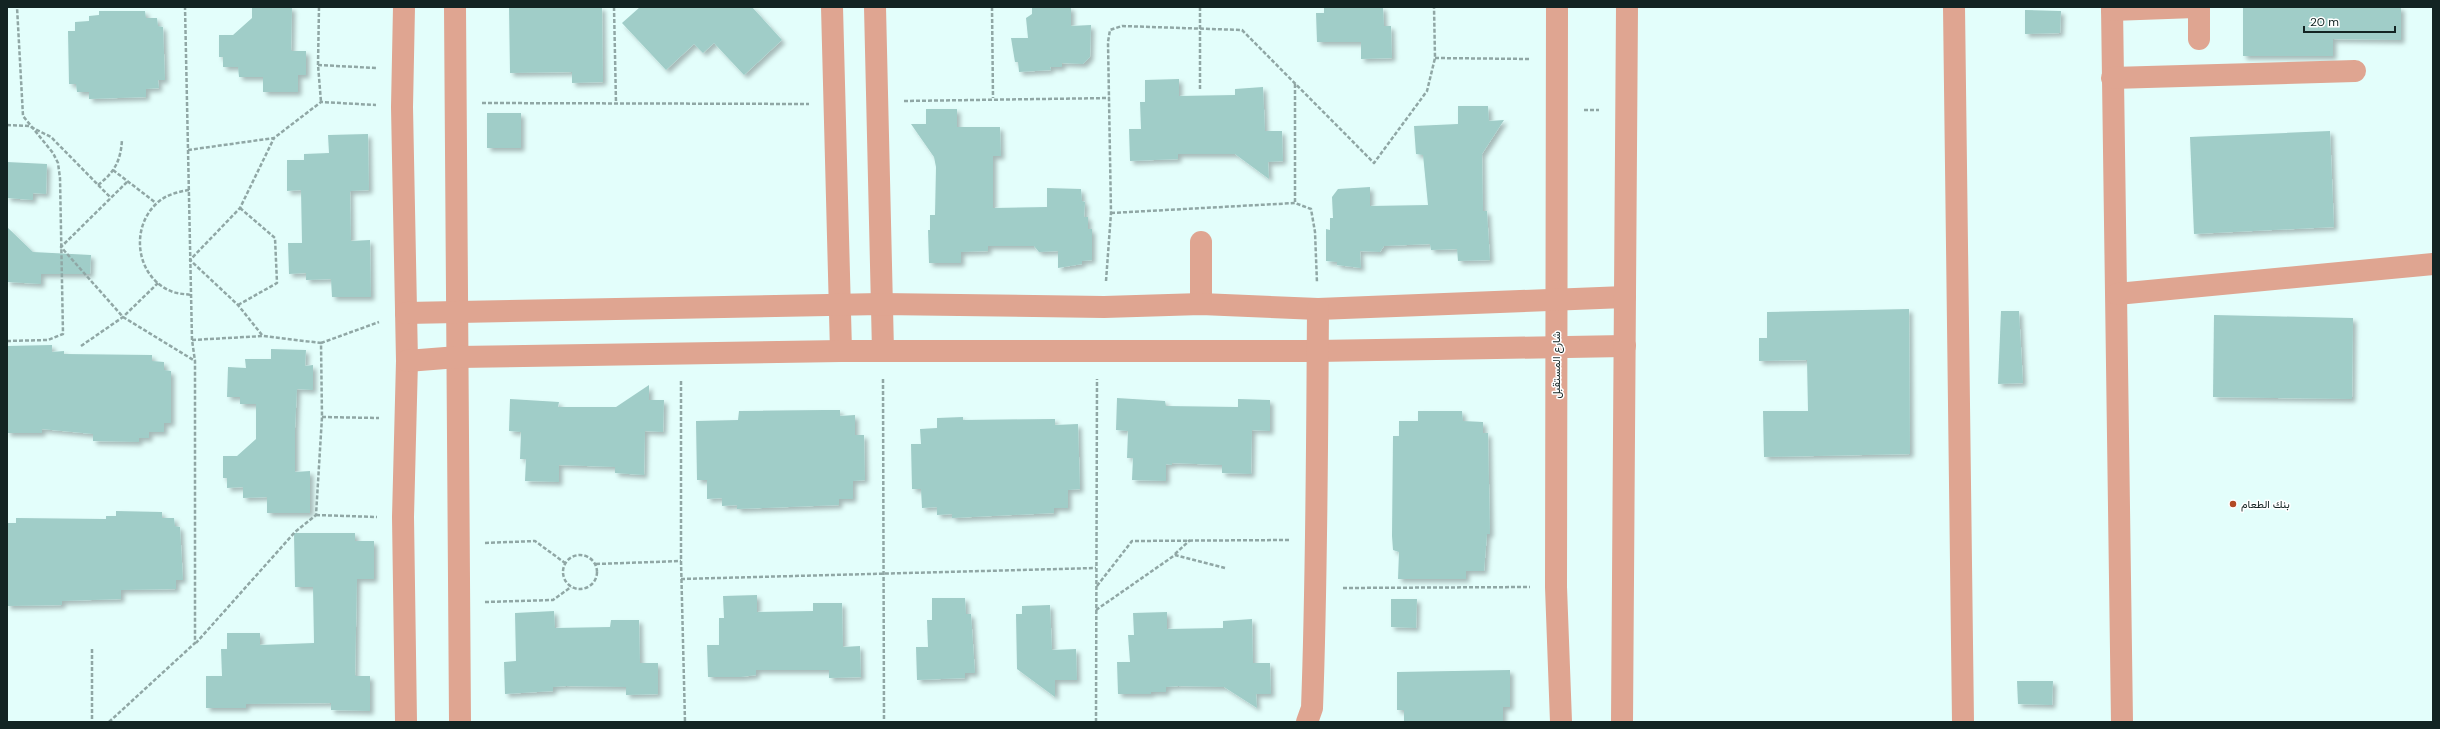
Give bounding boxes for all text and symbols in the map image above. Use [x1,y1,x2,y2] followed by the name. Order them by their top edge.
[2304,8,2395,34] scale bar
[2310,14,2339,30] text: 20 m
[1549,331,1564,399] street label: شارع المستقبل
[2241,497,2290,512] place label: بنك الطعام
[2228,499,2238,509] marker: بنك الطعام

